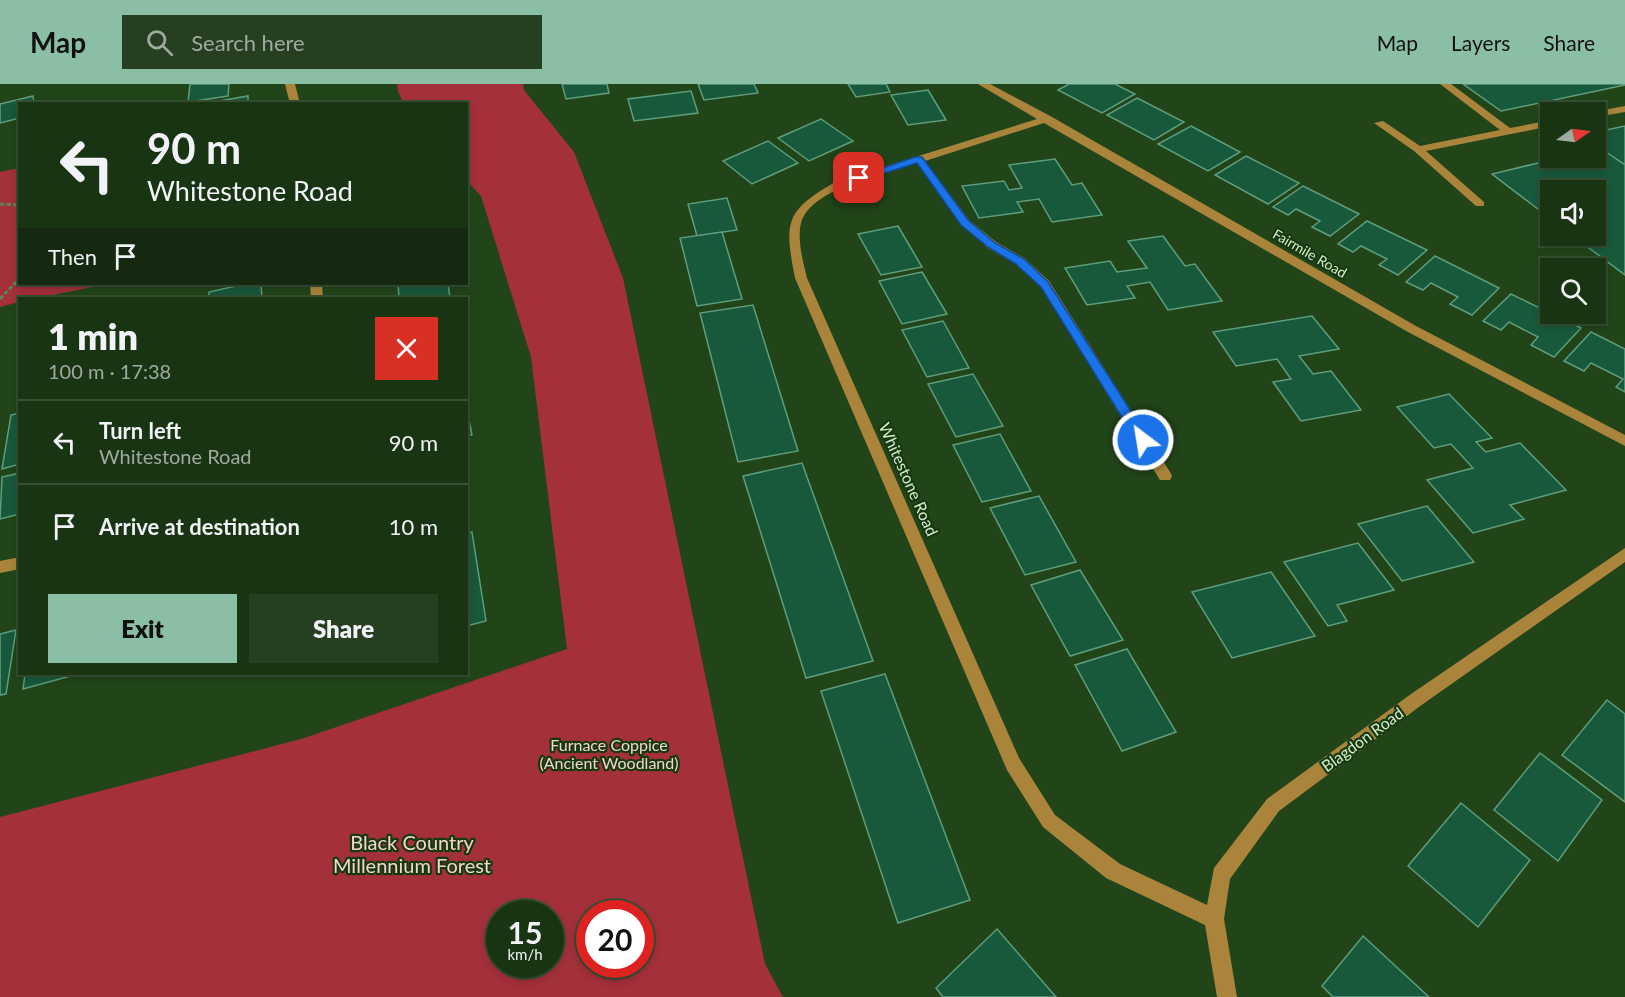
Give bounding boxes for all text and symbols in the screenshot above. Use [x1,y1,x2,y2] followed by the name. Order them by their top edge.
[122,15,542,69] search box
[30,25,86,59] text: Map
[143,26,176,59] icon: search
[191,29,305,56] text: Search here
[1377,30,1418,55] text: Map
[1451,30,1510,55] text: Layers
[1543,30,1595,55] text: Share
[1540,102,1606,168] north arrow
[1540,102,1606,324] map controls
[147,123,241,173] text: 90 m
[48,126,126,204] icon: left
[833,152,884,203] pin
[842,161,875,194] icon: arrive
[147,174,353,207] text: Whitestone Road
[1540,180,1606,246] button: sound
[1270,225,1350,281] street label: Fairmile Road
[109,240,142,273] icon: arrive
[48,243,97,270] text: Then
[1540,258,1606,324] button: search
[48,314,138,358] text: 1 min
[375,317,438,380] button: close
[48,359,171,383] text: 100 m · 17:38
[1111,408,1175,472] position arrow
[99,417,181,444] text: Turn left
[875,419,943,539] street label: Whitestone Road
[48,426,81,459] icon: left
[389,429,438,456] text: 90 m
[99,444,252,468] text: Whitestone Road
[48,510,81,543] icon: arrive
[99,513,300,540] text: Arrive at destination
[389,513,438,540] text: 10 m
[48,594,237,663] button: Exit
[249,594,438,663] button: Share
[1317,703,1407,775] street label: Blagdon Road
[539,735,679,772] park label: Furnace Coppice (Ancient Woodland)
[333,830,491,877] park label: Black Country Millennium Forest
[576,900,654,978] speed limit sign: 20
[508,914,542,950] text: 15
[507,945,543,963] text: km/h

